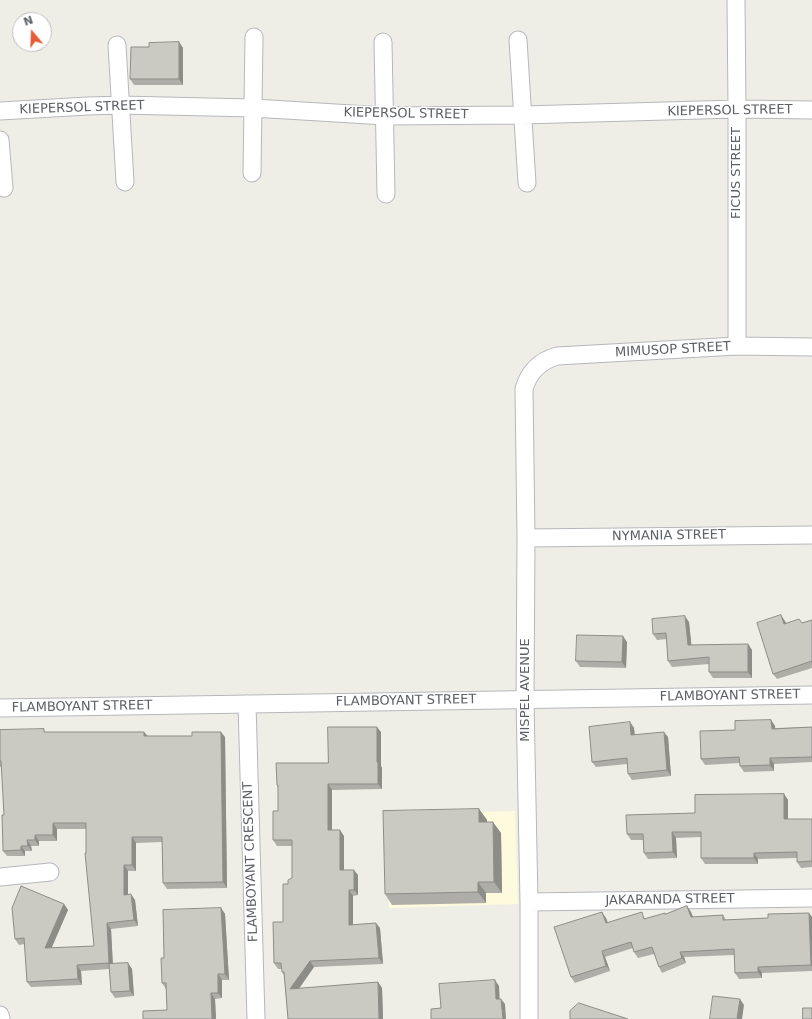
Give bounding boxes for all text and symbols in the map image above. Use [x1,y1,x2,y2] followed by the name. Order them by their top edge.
[12,12,52,52] north arrow
[22,13,35,29] text: N
[19,98,145,118] street label: KIEPERSOL STREET
[667,102,793,120] street label: KIEPERSOL STREET
[343,105,469,123] street label: KIEPERSOL STREET
[729,127,745,219] street label: FICUS STREET
[615,339,731,361] street label: MIMUSOP STREET
[612,527,726,545] street label: NYMANIA STREET
[518,638,534,742] street label: MISPEL AVENUE
[660,687,800,705] street label: FLAMBOYANT STREET
[336,692,476,710] street label: FLAMBOYANT STREET
[12,698,152,716] street label: FLAMBOYANT STREET
[240,782,262,942] street label: FLAMBOYANT CRESCENT
[605,891,735,909] street label: JAKARANDA STREET

